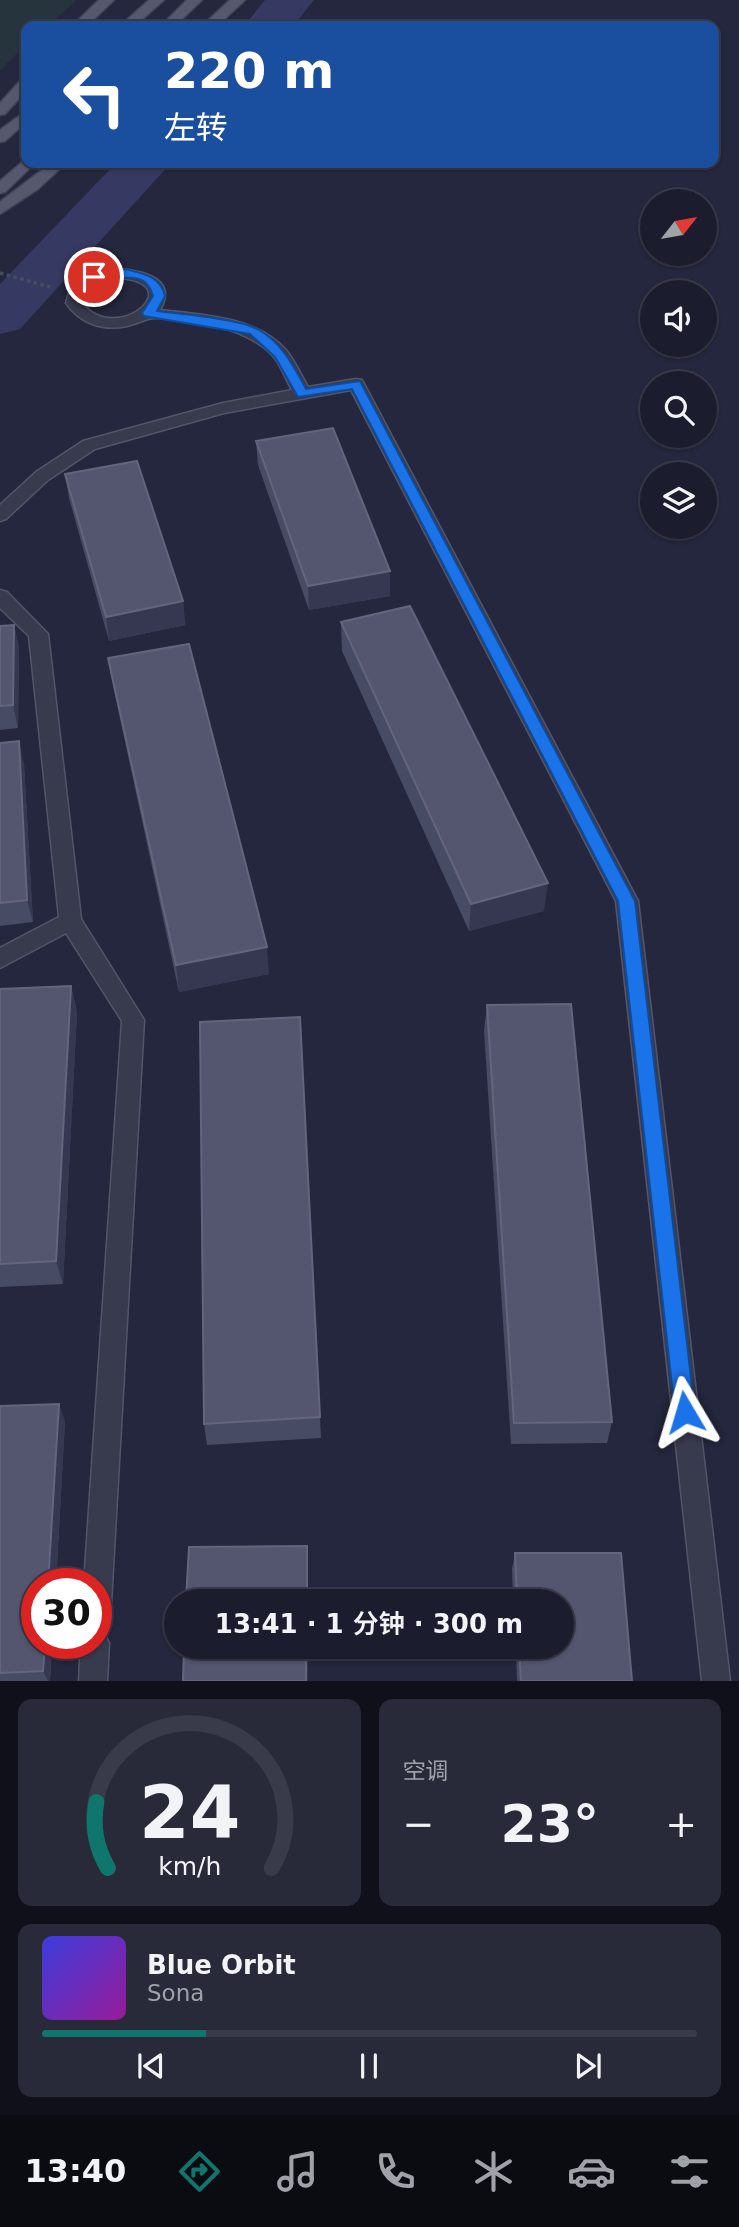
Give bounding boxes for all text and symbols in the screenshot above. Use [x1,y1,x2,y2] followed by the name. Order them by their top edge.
[164,43,334,100] text: 220 m
[49,49,140,140] icon: left
[164,109,228,147] text: 左转
[640,189,718,266] north arrow
[640,189,717,539] map controls
[64,247,124,307] pin
[75,258,113,296] icon: arrive
[640,280,717,357] button: sound
[640,371,717,448] button: search
[640,462,717,539] button: layers
[648,1375,722,1449] position arrow
[21,1568,112,1659] speed limit sign: 30
[215,1609,523,1639] text: 13:41 · 1 分钟 · 300 m
[403,1758,449,1784] text: 空调
[139,1771,240,1856] text: 24
[501,1794,599,1854] text: 23°
[403,1802,434,1846] text: −
[665,1802,697,1846] text: +
[158,1852,221,1881] text: km/h
[147,1950,296,1980] text: Blue Orbit
[147,1980,204,2006] text: Sona
[132,2047,170,2085] icon: previous
[350,2047,388,2085] icon: pause
[569,2047,607,2085] icon: next
[175,2147,224,2196] icon: directions
[273,2147,322,2196] icon: music
[371,2147,420,2196] icon: phone
[469,2147,518,2196] icon: climate
[567,2147,616,2196] icon: car
[665,2147,714,2196] icon: filters
[25,2152,126,2190] text: 13:40

